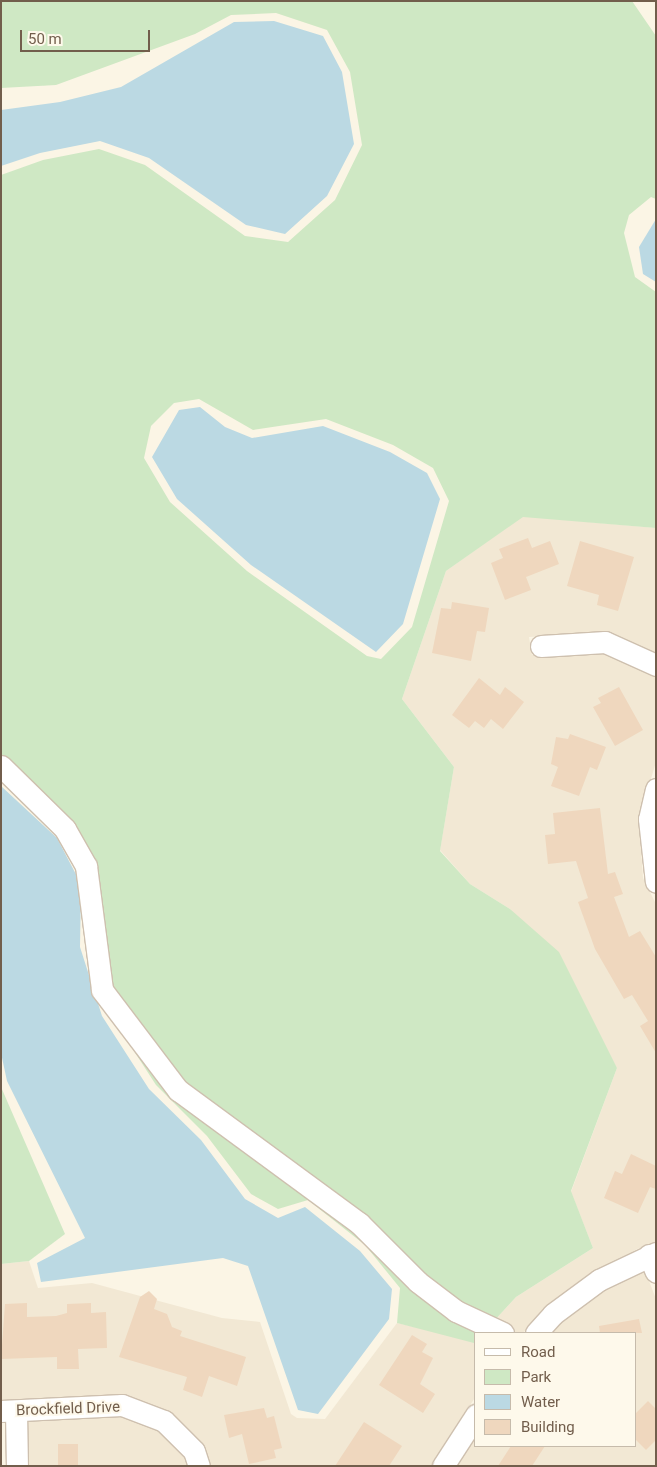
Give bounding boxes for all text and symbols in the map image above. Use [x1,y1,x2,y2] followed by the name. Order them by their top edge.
[22,20,152,52] scale bar
[28,30,62,48] text: 50 m
[474,1332,637,1447] legend
[521,1343,555,1361] text: Road
[521,1368,551,1386] text: Park
[521,1393,560,1411] text: Water
[16,1398,120,1420] street label: Brockfield Drive
[521,1418,575,1436] text: Building

